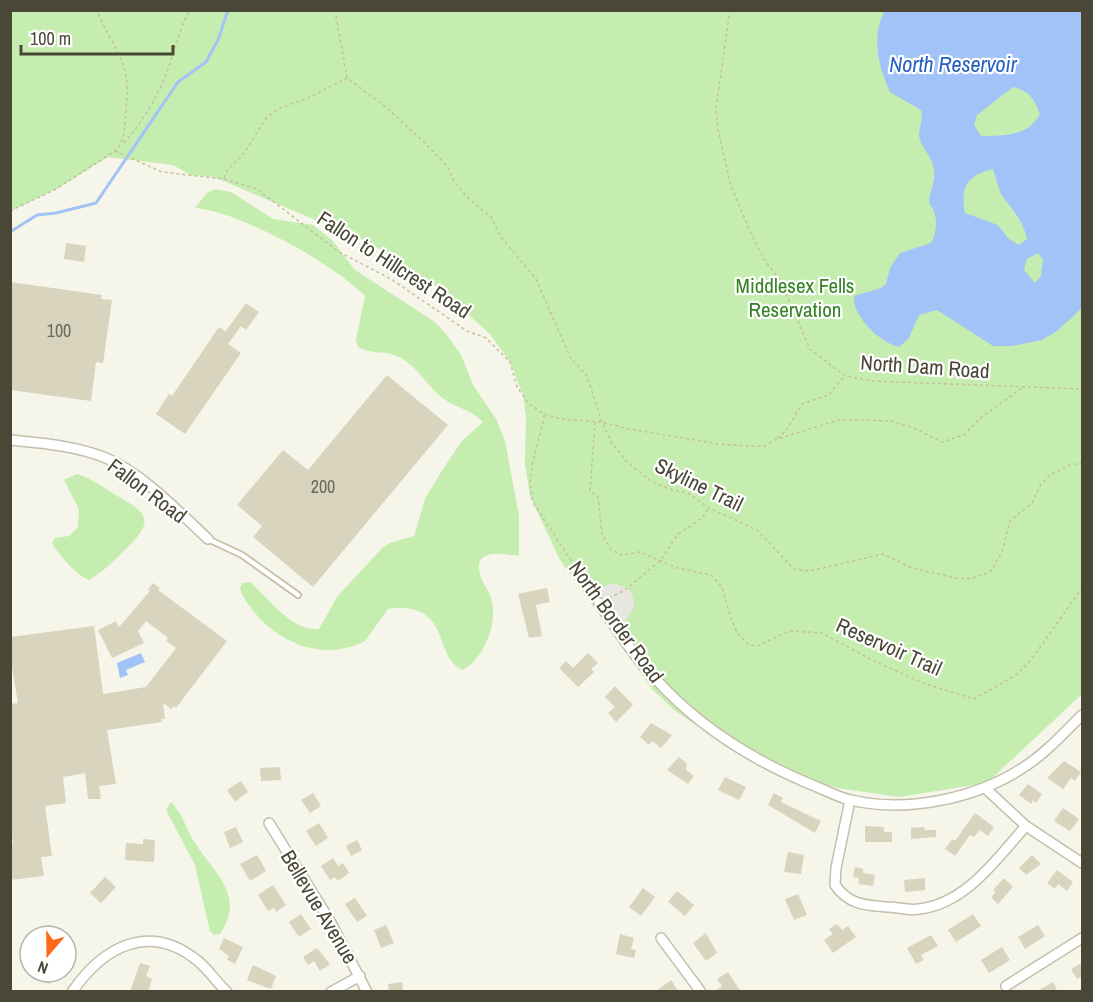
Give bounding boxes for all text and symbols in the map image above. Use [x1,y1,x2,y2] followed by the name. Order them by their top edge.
[21,18,172,56] scale bar
[30,26,71,51] text: 100 m
[889,49,1018,79] water label: North Reservoir
[312,204,477,325] street label: Fallon to Hillcrest Road
[736,271,854,324] park label: Middlesex Fells Reservation
[47,318,71,343] house number: 100
[860,348,990,385] street label: North Dam Road
[102,451,193,530] street label: Fallon Road
[650,451,748,518] street label: Skyline Trail
[311,474,335,499] house number: 200
[562,555,671,689] street label: North Border Road
[832,610,947,683] street label: Reservoir Trail
[274,844,365,969] street label: Bellevue Avenue
[18,924,78,984] north arrow
[35,956,51,980] text: N

